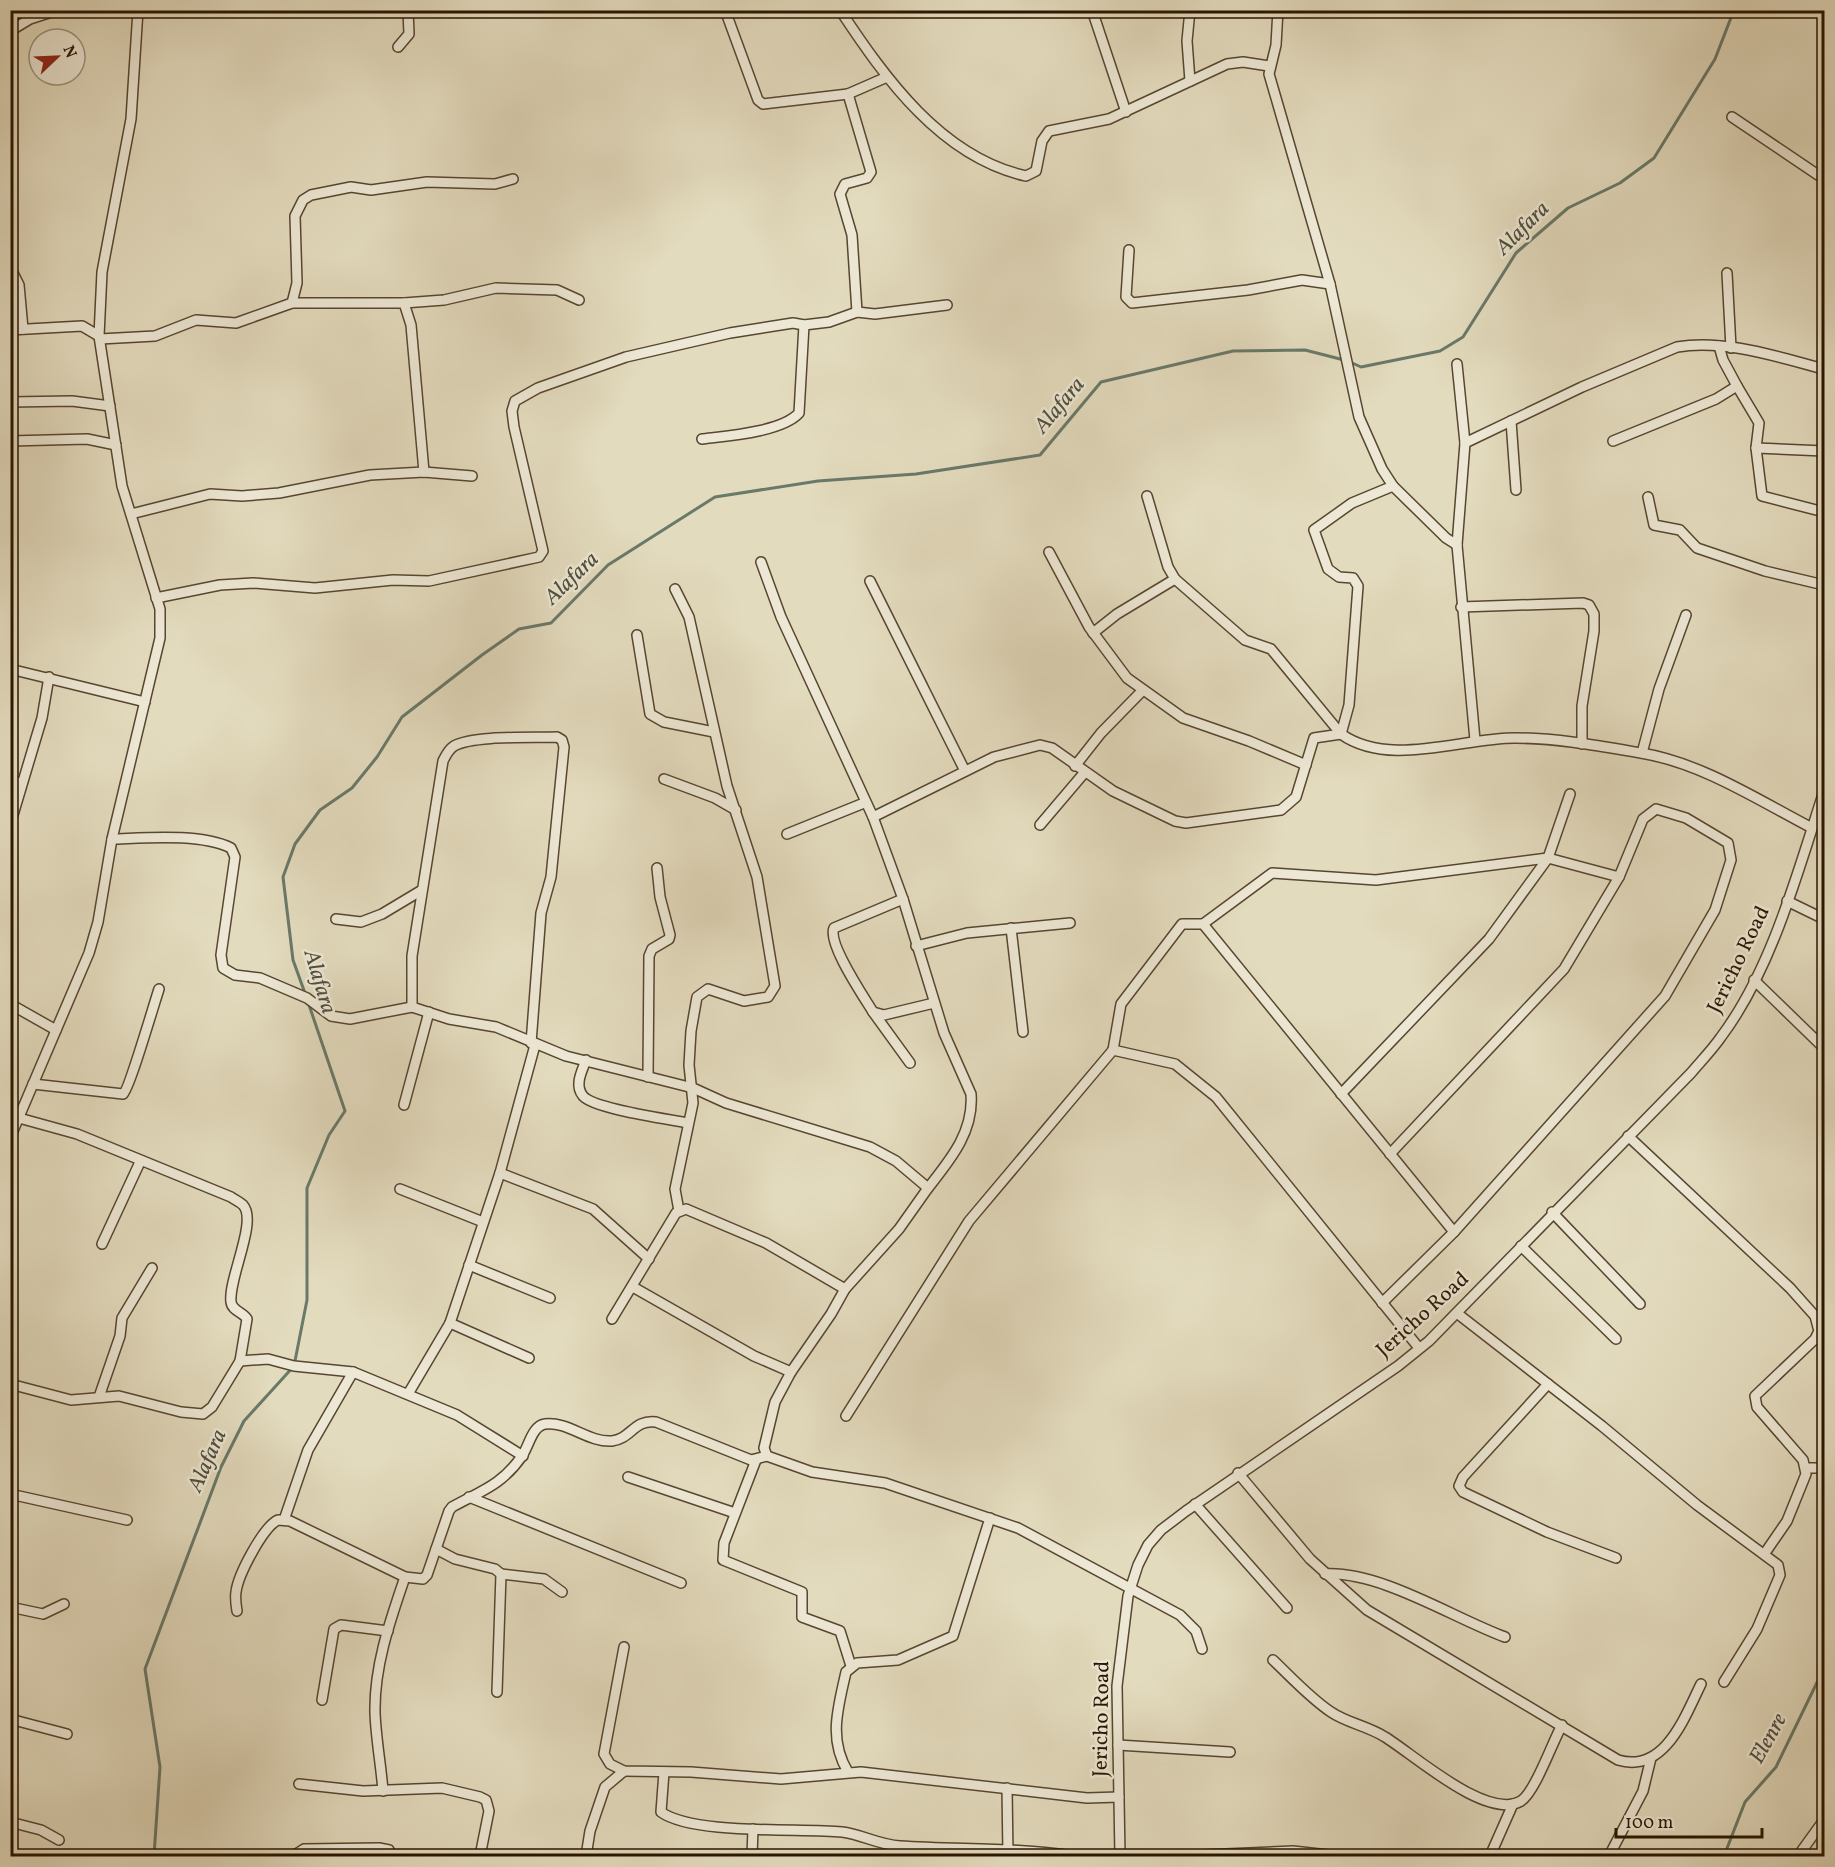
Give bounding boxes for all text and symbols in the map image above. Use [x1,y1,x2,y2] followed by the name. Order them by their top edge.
[27,27,87,87] north arrow
[57,42,82,62] text: N
[1488,195,1557,264] water label: Alafara
[1026,371,1093,442] water label: Alafara
[537,545,606,614] water label: Alafara
[1701,901,1777,1019] street label: Jericho Road
[294,945,343,1018] water label: Alafara
[1370,1265,1476,1365] street label: Jericho Road
[180,1425,235,1498] water label: Alafara
[1086,1661,1118,1777] street label: Jericho Road
[1743,1708,1795,1770] water label: Elenre
[1616,1801,1762,1839] scale bar
[1625,1811,1674,1836] text: 100 m

